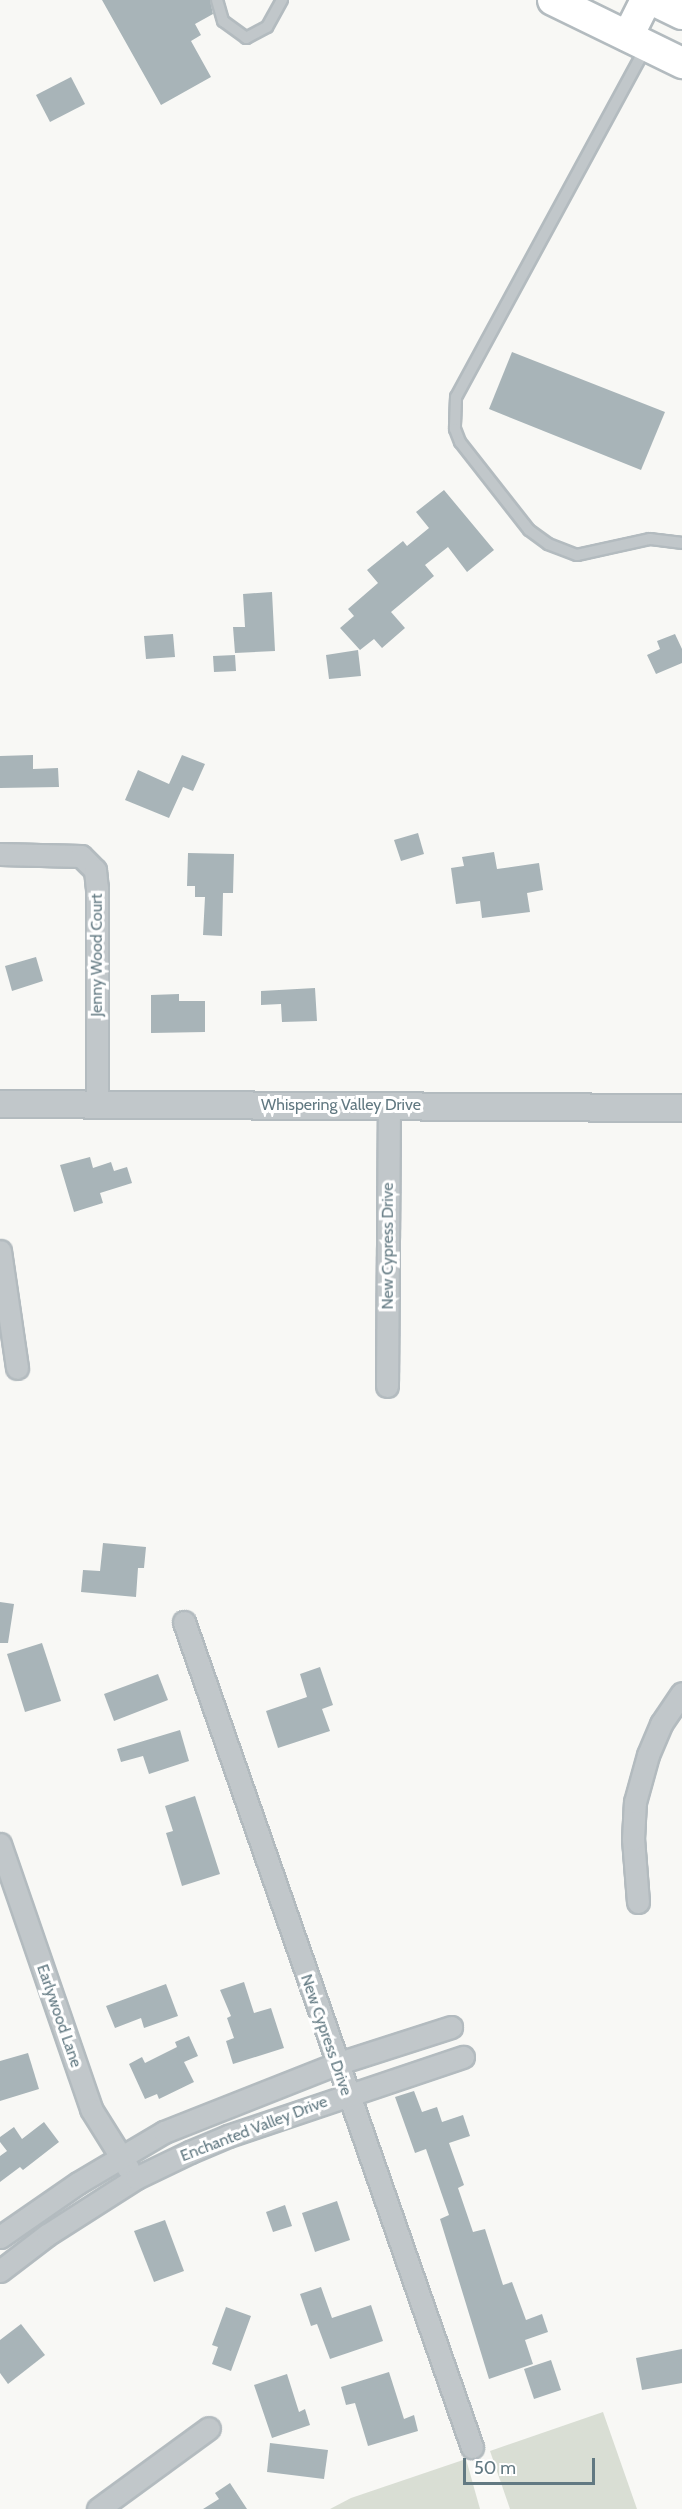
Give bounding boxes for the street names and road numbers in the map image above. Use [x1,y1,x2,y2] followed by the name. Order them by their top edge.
[87,893,107,1017] street label: Jenny Wood Court
[261,1095,421,1115] street label: Whispering Valley Drive
[378,1183,398,1309] street label: New Cypress Drive
[32,1962,86,2070] street label: Earlywood Lane
[296,1972,356,2098] street label: New Cypress Drive
[178,2092,330,2166] street label: Enchanted Valley Drive

